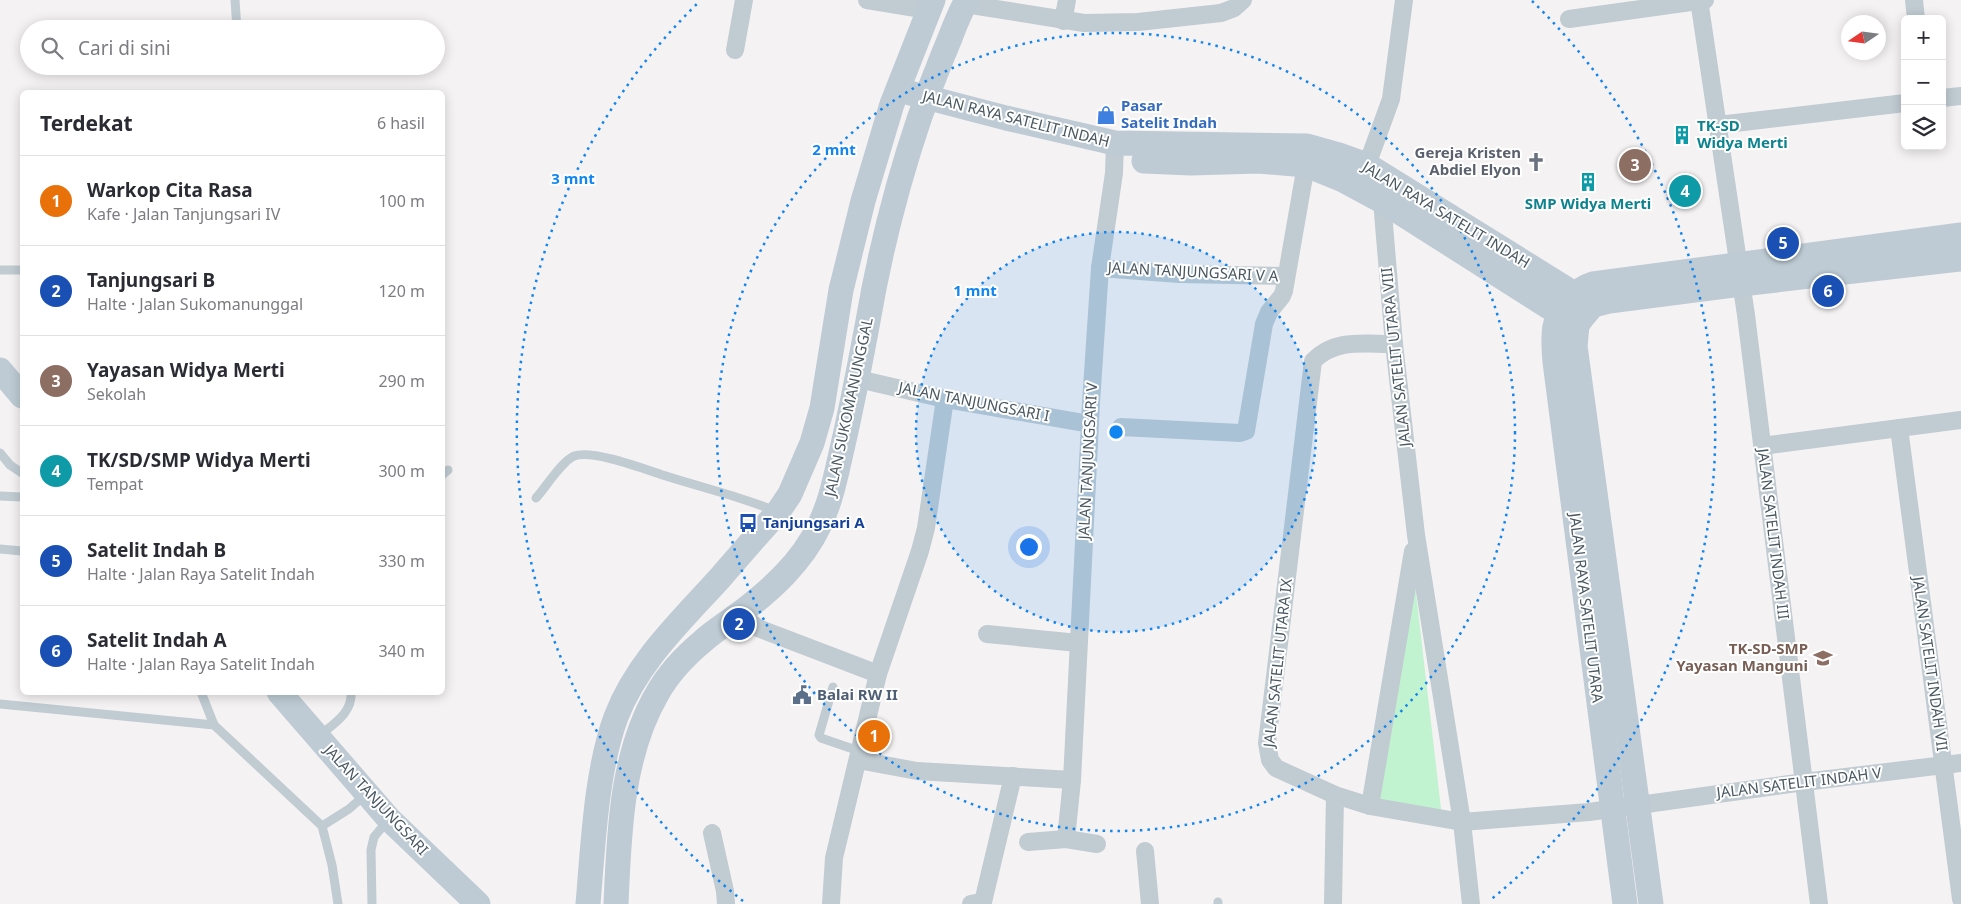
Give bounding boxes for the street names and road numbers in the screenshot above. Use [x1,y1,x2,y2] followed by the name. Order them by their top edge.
[919,85,1112,151] street label: JALAN RAYA SATELIT INDAH
[1357,155,1534,272] street label: JALAN RAYA SATELIT INDAH
[1105,256,1279,285] street label: JALAN TANJUNGSARI V A
[1376,267,1415,450] street label: JALAN SATELIT UTARA VIII
[819,315,877,500] street label: JALAN SUKOMANUNGGAL
[895,376,1051,425] street label: JALAN TANJUNGSARI I
[1073,382,1101,542] street label: JALAN TANJUNGSARI V
[1753,445,1794,620] street label: JALAN SATELIT INDAH III
[1565,510,1609,704] street label: JALAN RAYA SATELIT UTARA
[1909,573,1953,752] street label: JALAN SATELIT INDAH VII
[1258,577,1296,750] street label: JALAN SATELIT UTARA IX
[319,738,433,859] street label: JALAN TANJUNGSARI
[1713,762,1882,802] street label: JALAN SATELIT INDAH V

